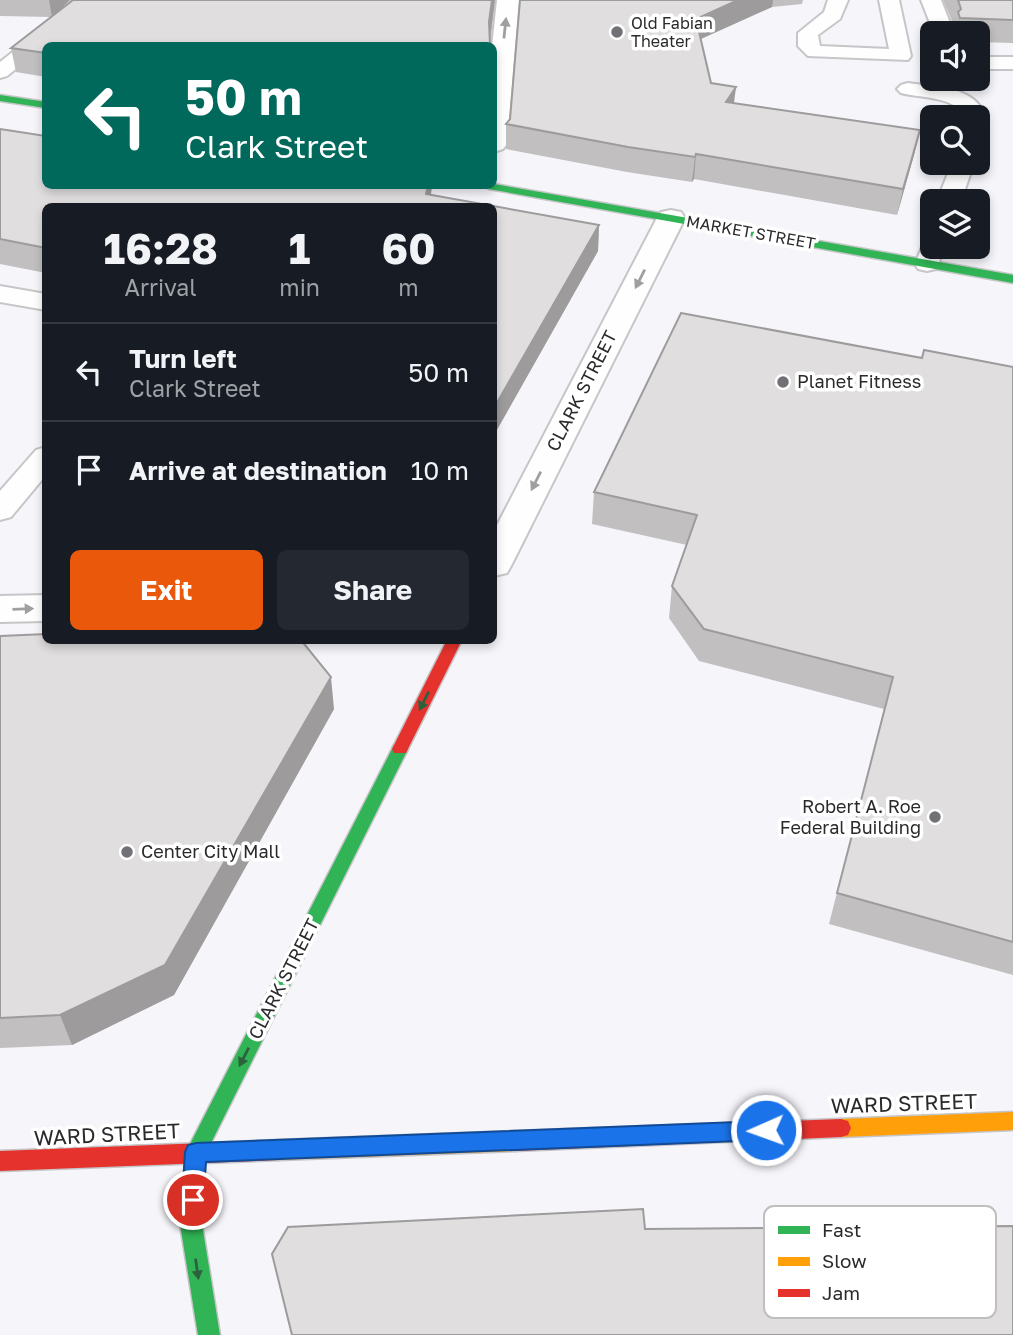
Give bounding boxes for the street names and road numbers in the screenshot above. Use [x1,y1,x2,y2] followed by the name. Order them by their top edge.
[685,211,817,253] street label: MARKET STREET
[541,327,621,454] street label: CLARK STREET
[243,915,323,1042] street label: CLARK STREET
[830,1087,978,1119] street label: WARD STREET
[33,1117,181,1151] street label: WARD STREET

